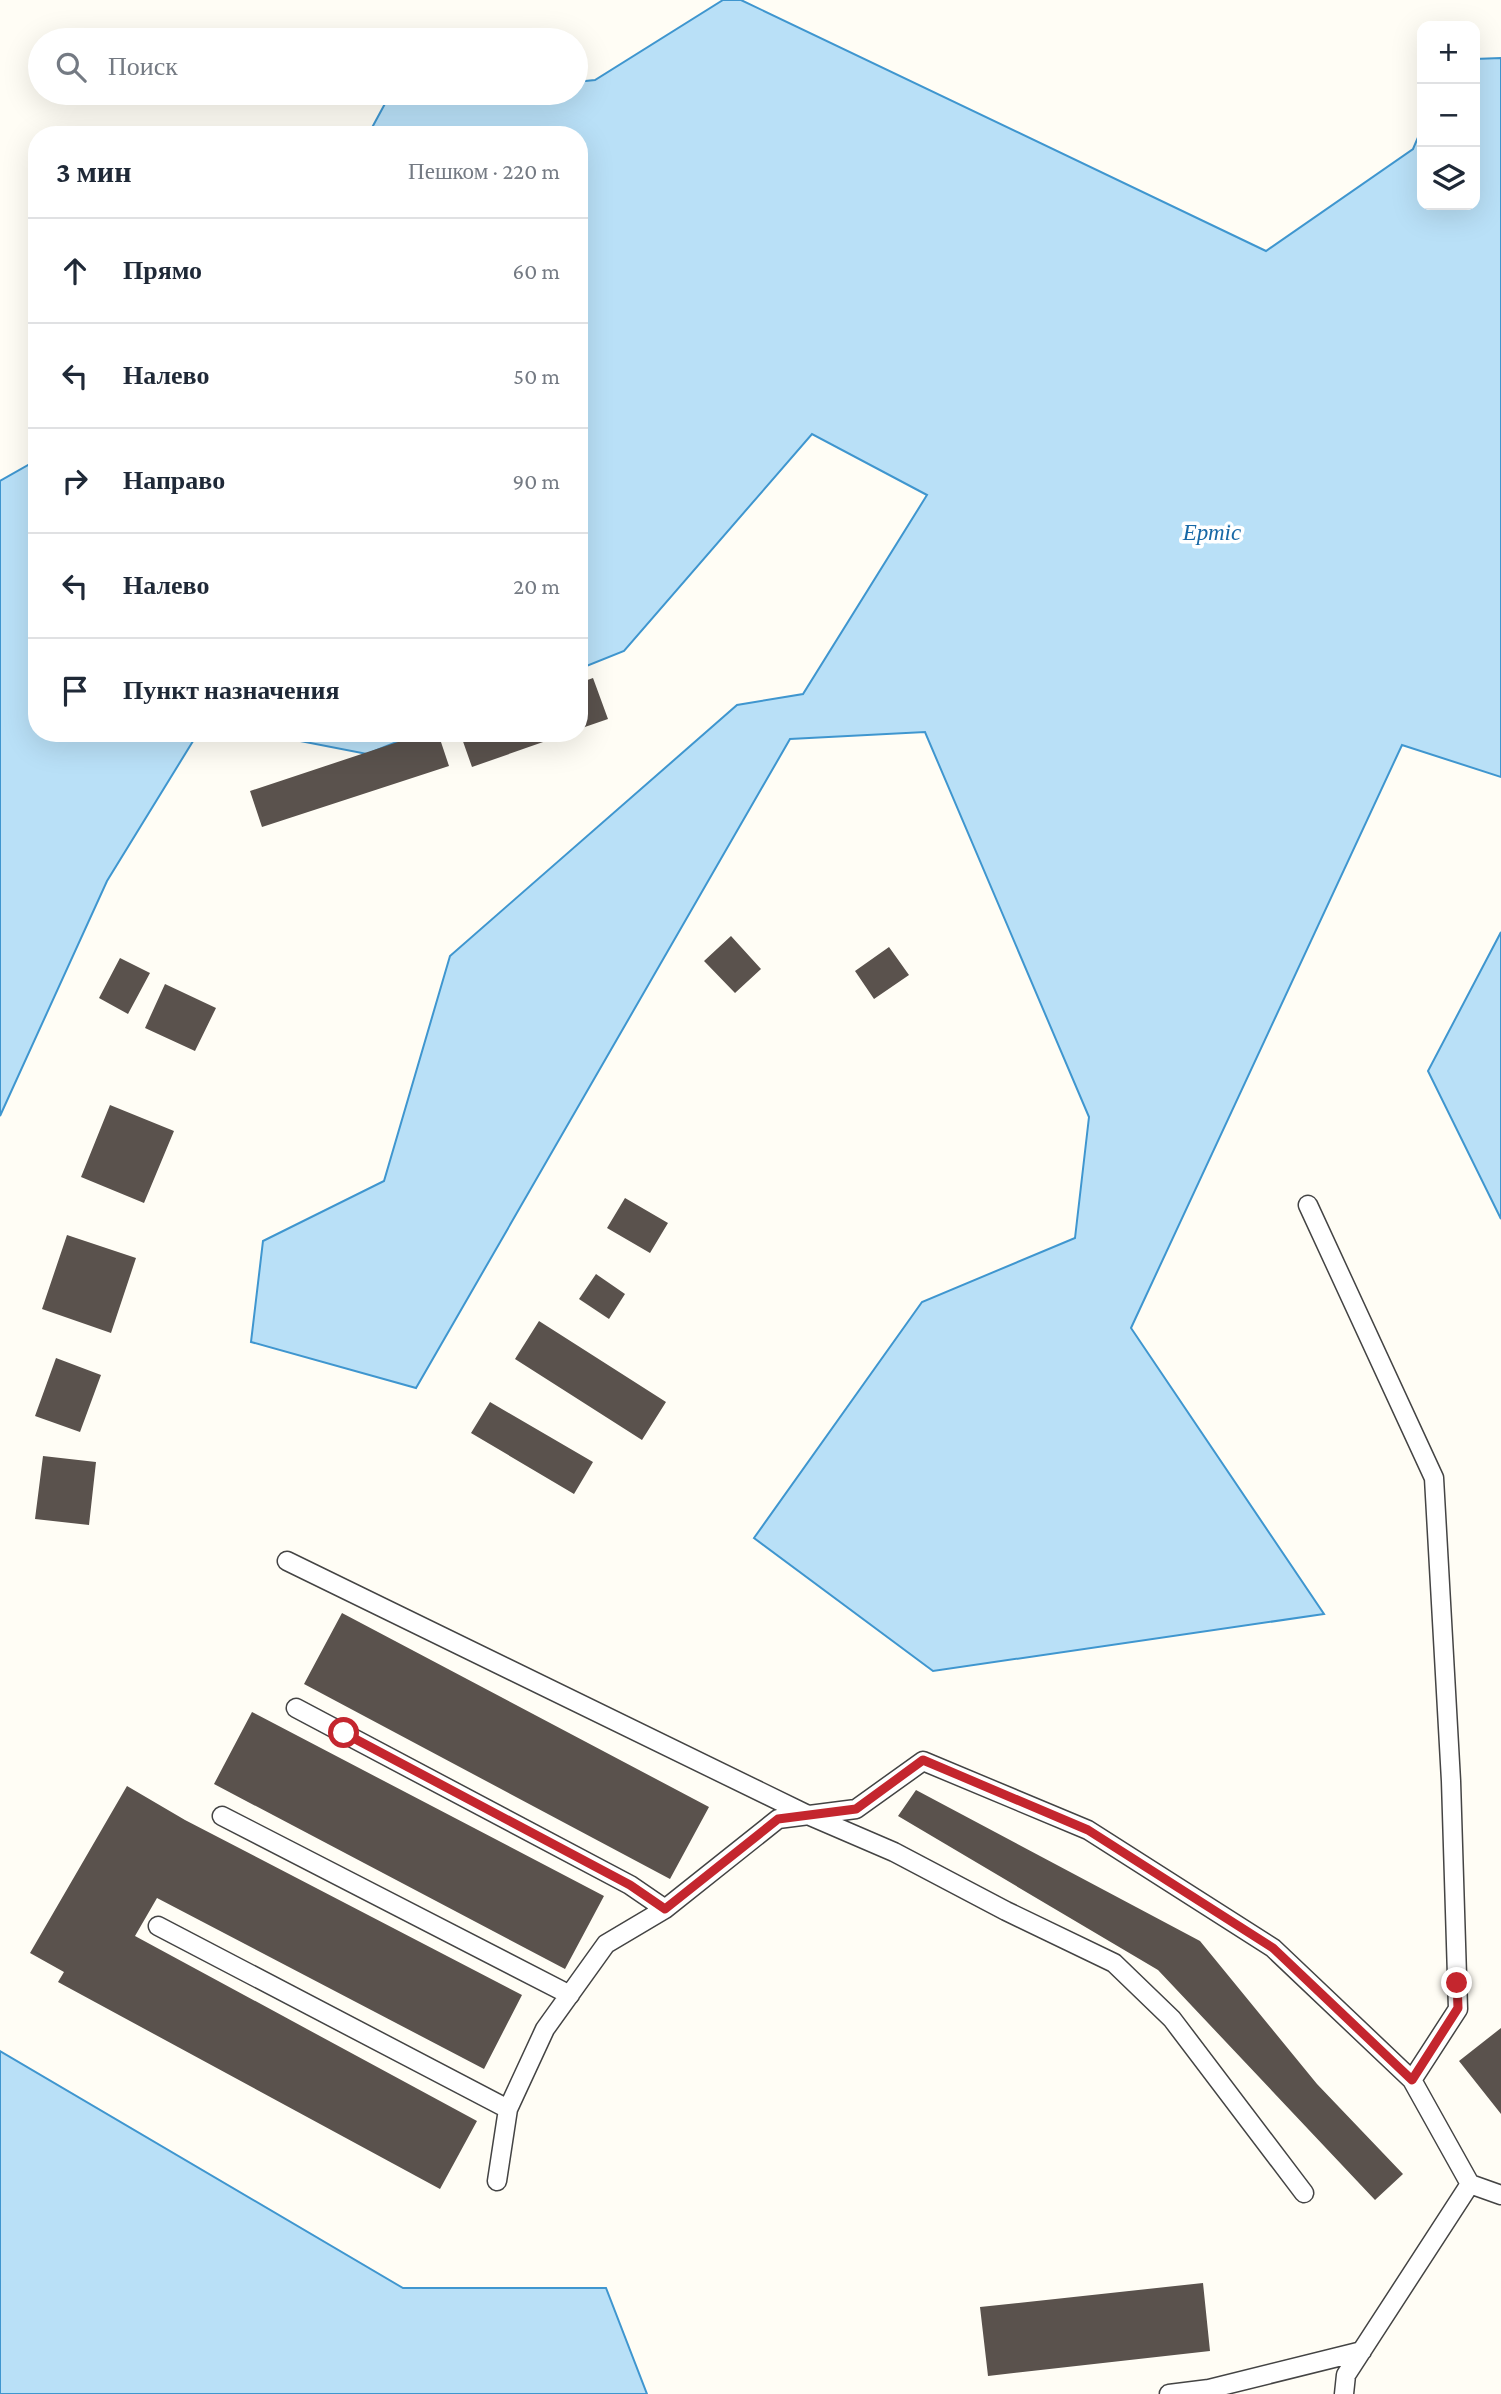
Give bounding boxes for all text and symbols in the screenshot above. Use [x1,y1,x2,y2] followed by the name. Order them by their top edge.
[1417,21,1480,210] map controls
[1417,21,1480,84] button: +
[28,28,588,105] search box
[52,48,90,86] icon: search
[108,52,178,81] text: Поиск
[1417,84,1480,147] button: −
[1417,147,1480,210] button: layers
[56,155,131,188] text: 3 мин
[408,158,560,184] text: Пешком · 220 m
[56,252,94,290] icon: ahead
[123,256,202,285] text: Прямо
[513,258,560,284] text: 60 m
[56,357,94,395] icon: left
[123,361,209,390] text: Налево
[513,363,560,389] text: 50 m
[56,462,94,500] icon: right
[123,466,225,495] text: Направо
[513,468,560,494] text: 90 m
[1182,519,1241,545] water label: Ертіс
[56,567,94,605] icon: left
[123,571,209,600] text: Налево
[513,573,560,599] text: 20 m
[56,672,94,710] icon: arrive
[123,676,340,705] text: Пункт назначения
[328,1717,359,1748] route start
[1441,1967,1472,1998] route end

